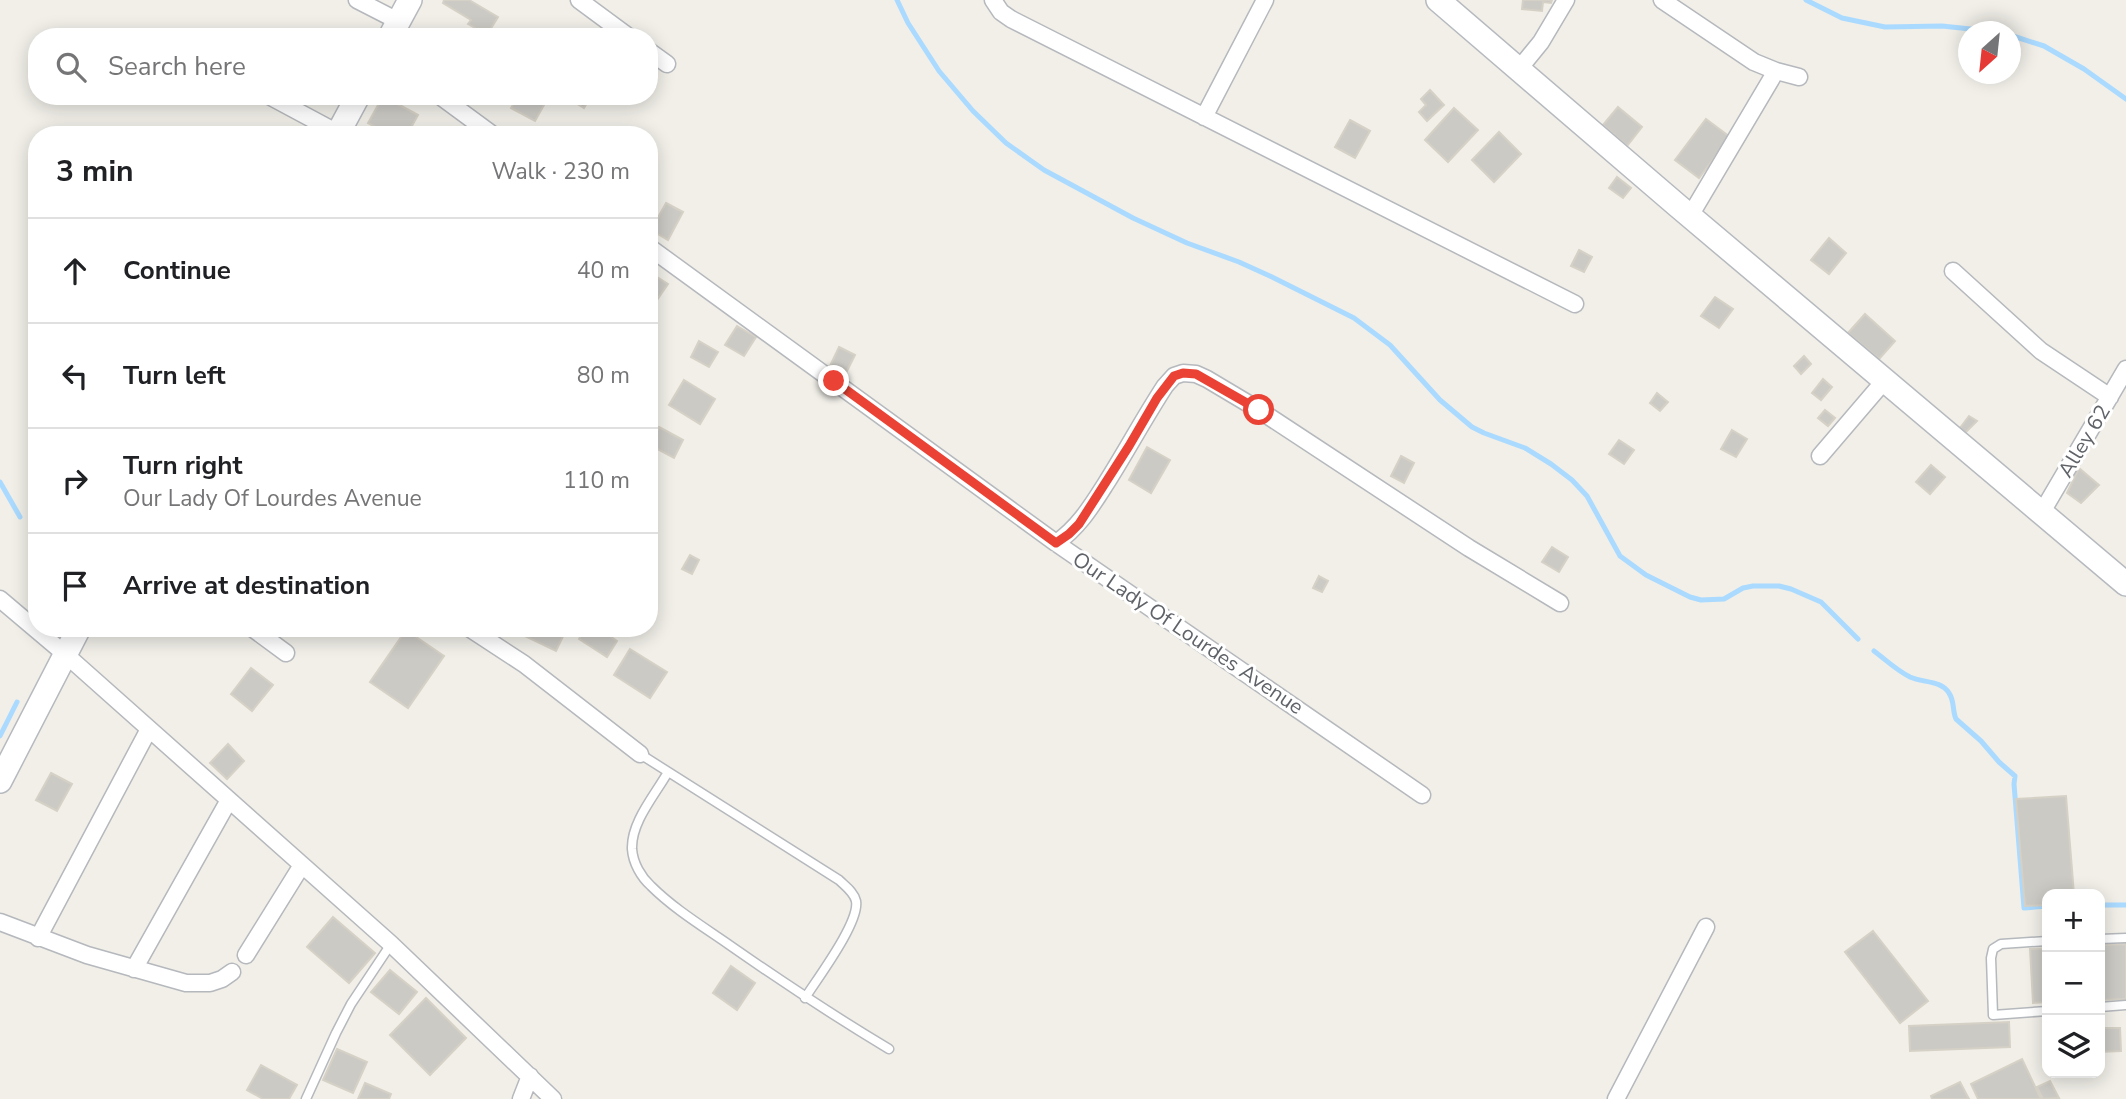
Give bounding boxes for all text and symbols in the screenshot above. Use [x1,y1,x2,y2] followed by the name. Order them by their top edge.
[1958,21,2021,84] north arrow
[28,28,658,105] search box
[52,48,90,86] icon: search
[108,49,246,84] text: Search here
[56,151,134,192] text: 3 min
[491,156,630,187] text: Walk · 230 m
[56,252,94,290] icon: ahead
[123,253,231,288] text: Continue
[577,255,630,286] text: 40 m
[56,357,94,395] icon: left
[123,358,226,393] text: Turn left
[577,360,630,391] text: 80 m
[818,365,849,396] route end
[1243,394,1274,425] route start
[2051,399,2117,483] street label: Alley 62
[123,448,242,483] text: Turn right
[56,462,94,500] icon: right
[563,465,630,496] text: 110 m
[123,483,422,514] text: Our Lady Of Lourdes Avenue
[1067,545,1309,721] street label: Our Lady Of Lourdes Avenue
[56,567,94,605] icon: arrive
[123,568,370,603] text: Arrive at destination
[2042,889,2105,1078] map controls
[2042,889,2105,952] button: +
[2042,952,2105,1015] button: −
[2042,1015,2105,1078] button: layers

